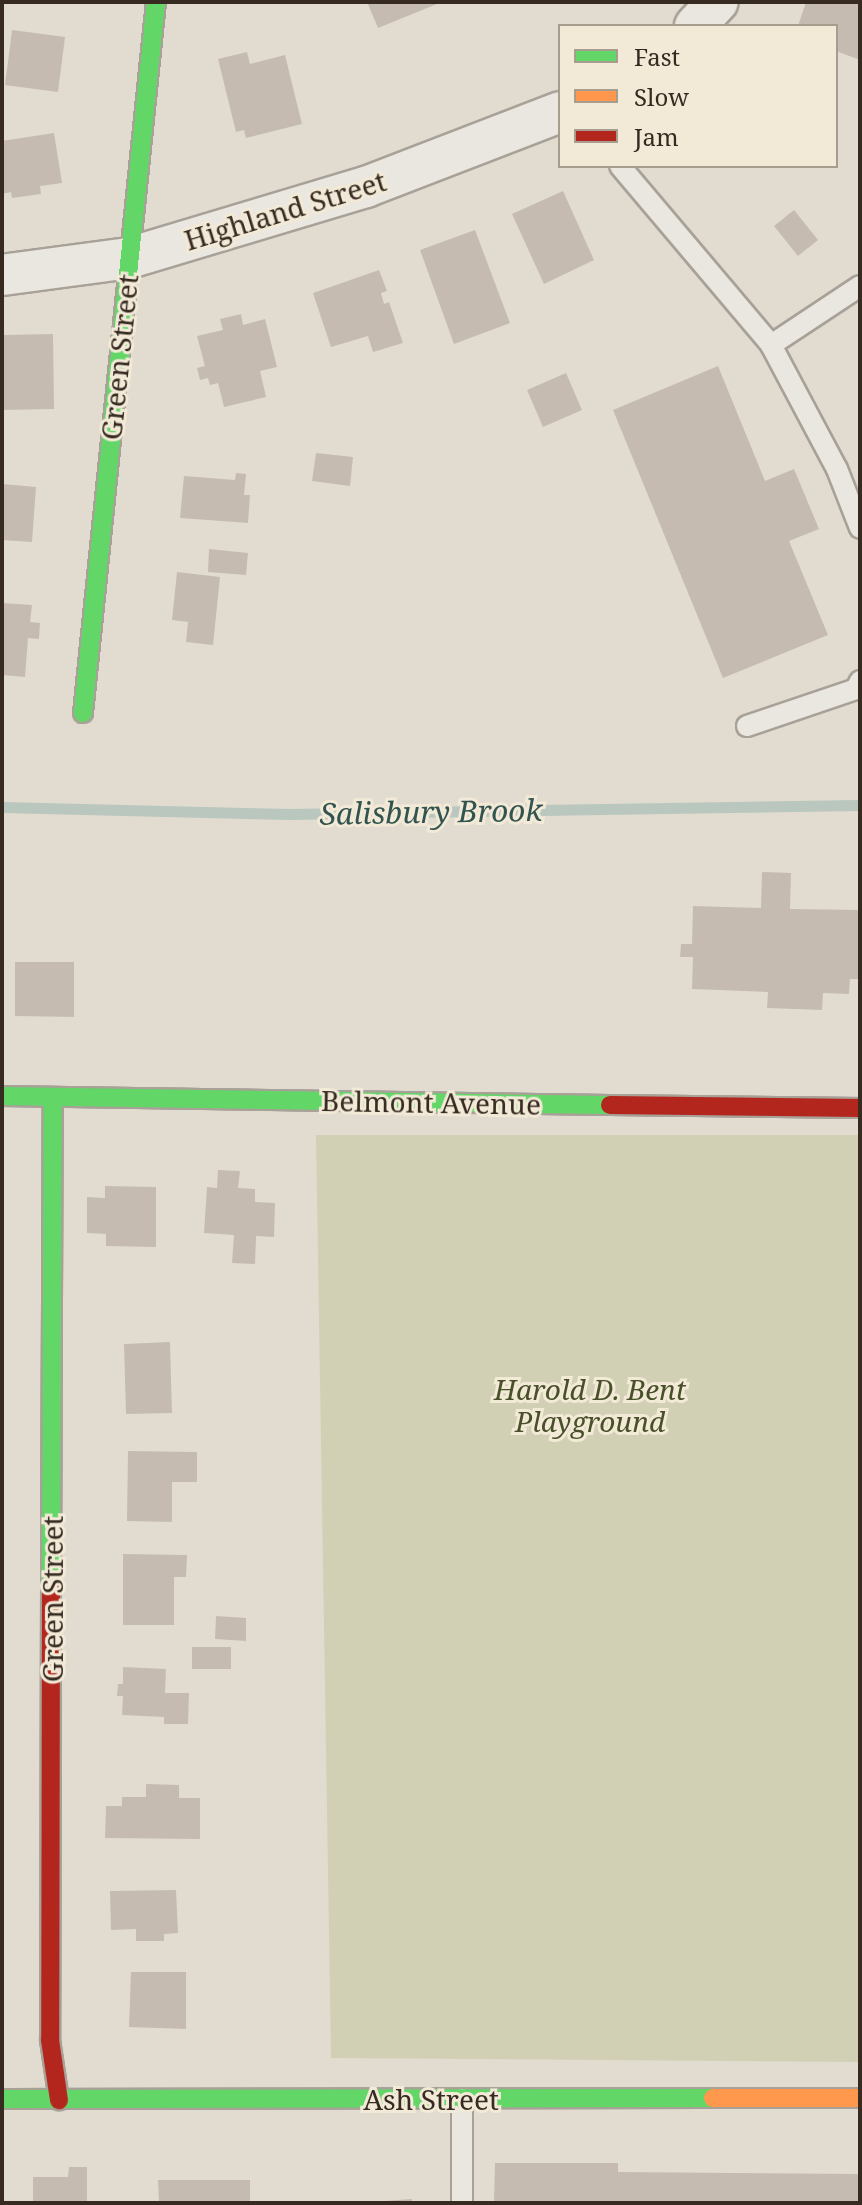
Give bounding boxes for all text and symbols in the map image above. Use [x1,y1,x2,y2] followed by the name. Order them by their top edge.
[558,24,838,168] legend
[634,40,680,73] text: Fast
[634,80,689,113] text: Slow
[634,120,679,153] text: Jam
[180,163,390,257] street label: Highland Street
[94,272,144,442] street label: Green Street
[319,792,543,832] water label: Salisbury Brook
[321,1083,541,1121] street label: Belmont Avenue
[494,1372,686,1438] park label: Harold D. Bent Playground
[35,1516,69,1682] street label: Green Street
[363,2082,499,2116] street label: Ash Street

